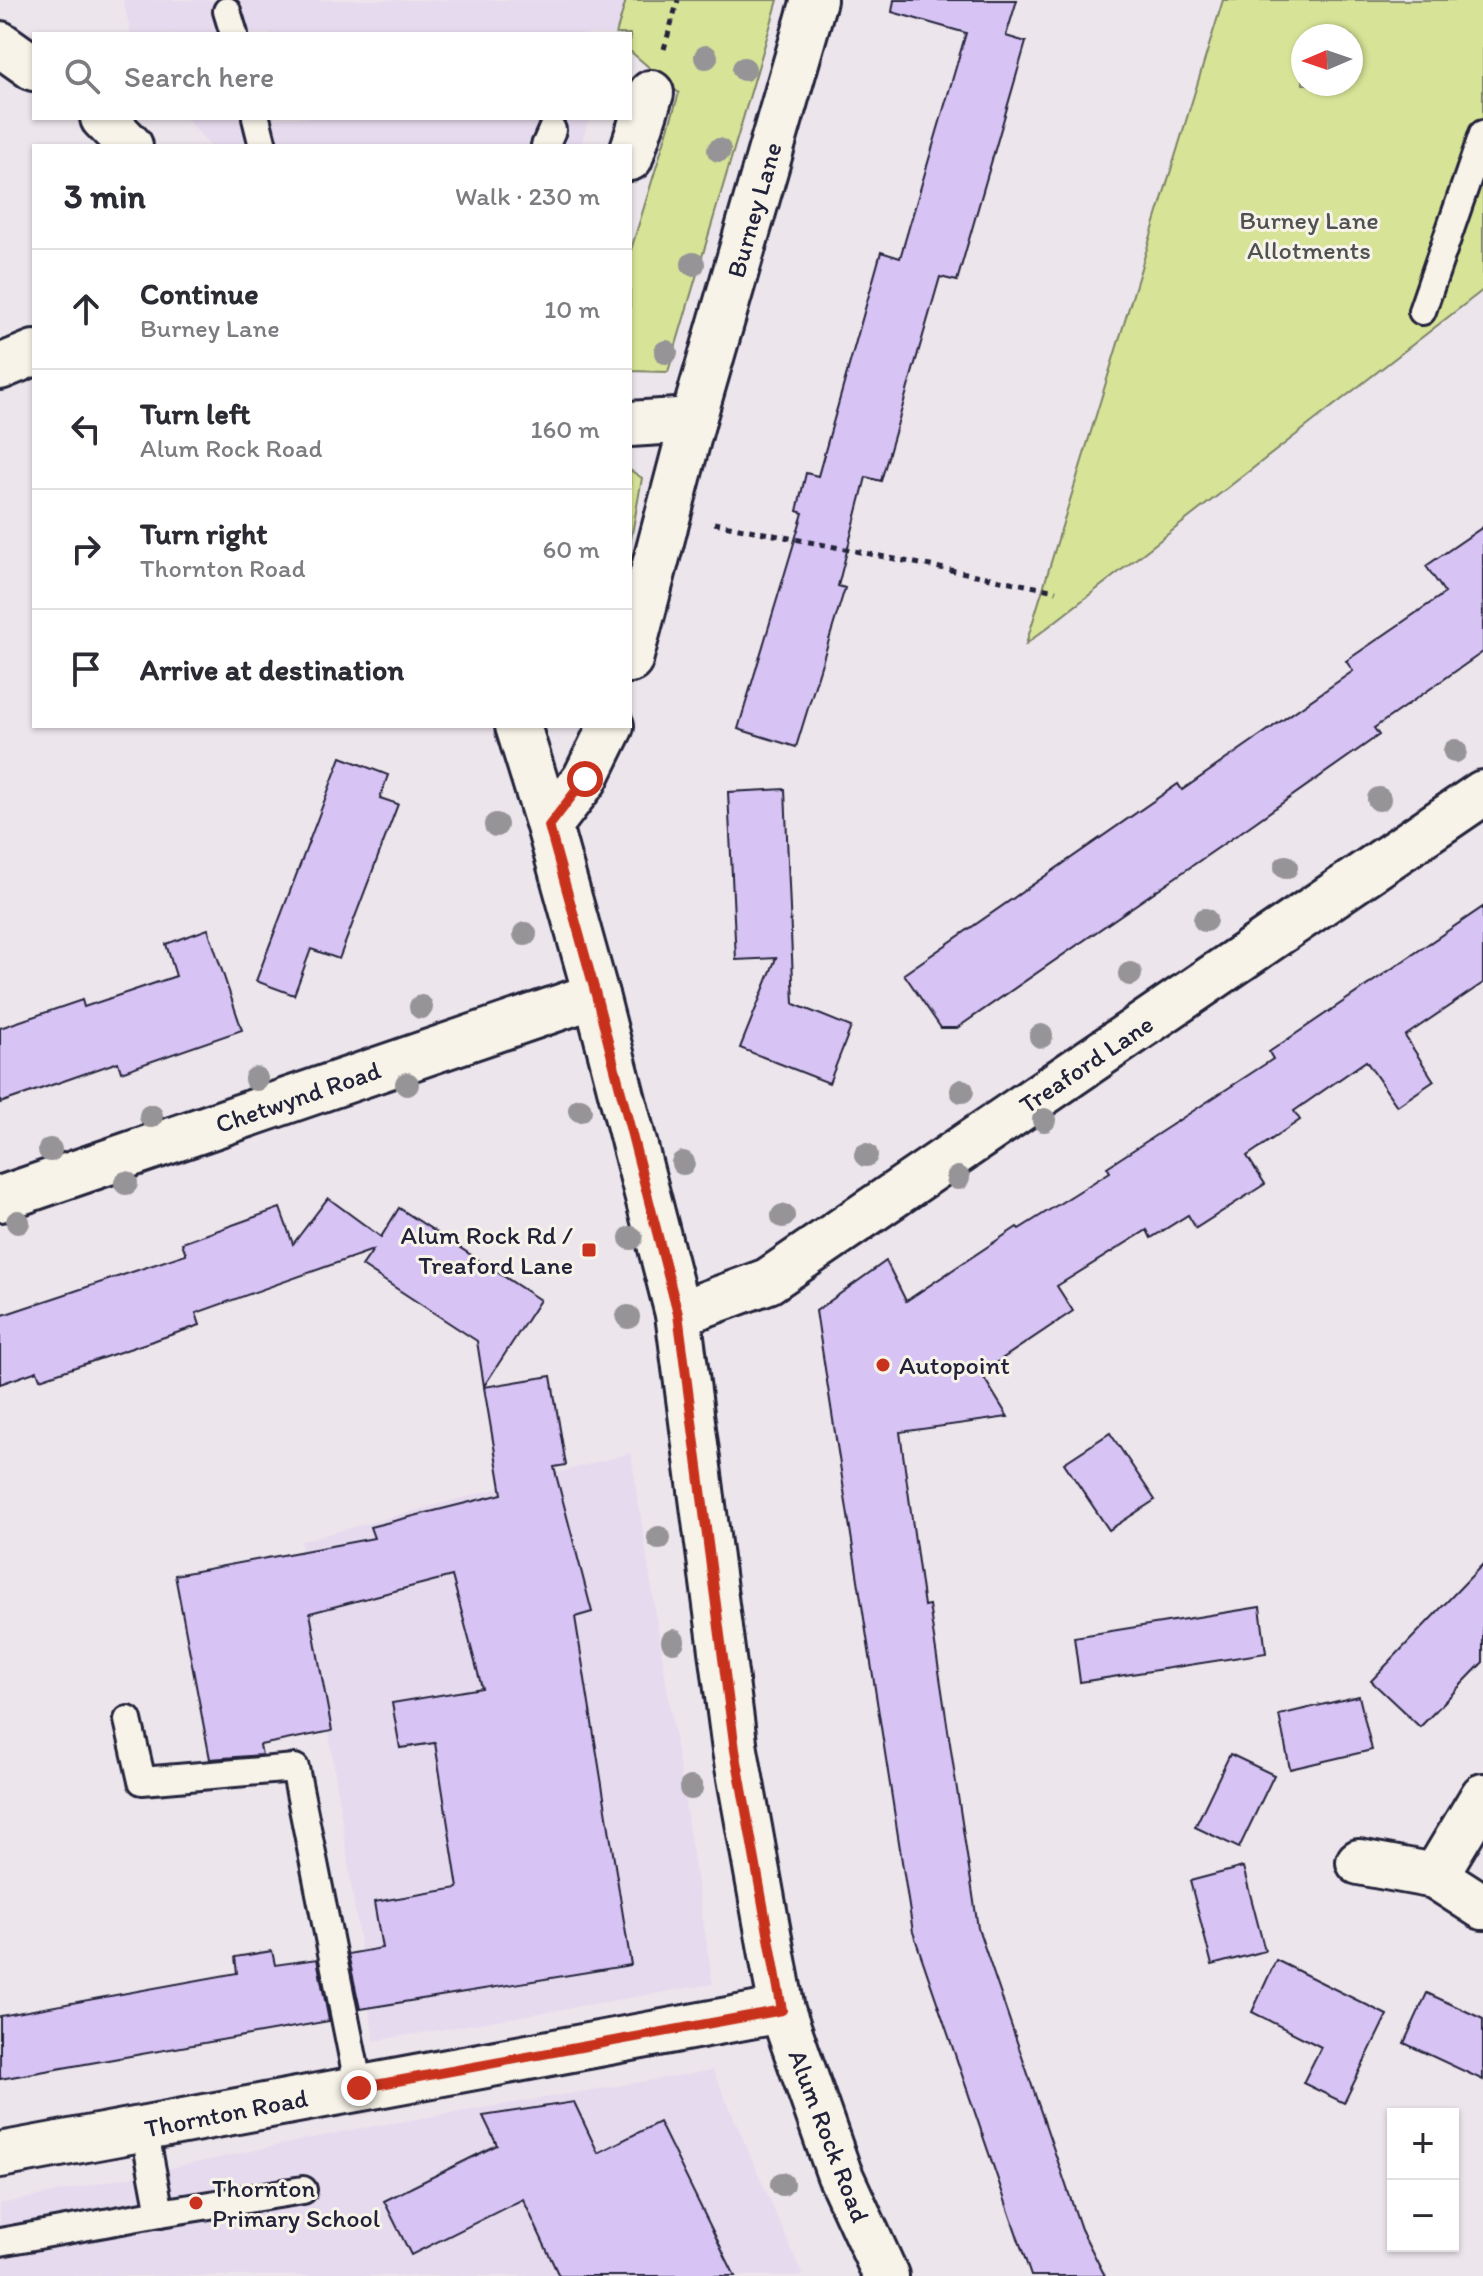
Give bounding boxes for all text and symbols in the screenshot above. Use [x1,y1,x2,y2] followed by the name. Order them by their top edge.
[1291,24,1363,96] north arrow
[32,32,632,120] search box
[60,54,104,98] icon: search
[124,58,274,95] text: Search here
[719,139,789,281] street label: Burney Lane
[64,176,146,217] text: 3 min
[455,180,600,212] text: Walk · 230 m
[1239,204,1379,266] park label: Burney Lane Allotments
[140,275,259,312] text: Continue
[64,287,108,331] icon: ahead
[544,293,600,325] text: 10 m
[140,312,280,344] text: Burney Lane
[140,395,251,432] text: Turn left
[64,407,108,451] icon: left
[530,413,600,445] text: 160 m
[140,432,322,464] text: Alum Rock Road
[140,515,268,552] text: Turn right
[64,527,108,571] icon: right
[543,533,600,565] text: 60 m
[140,552,306,584] text: Thornton Road
[64,647,108,691] icon: arrive
[140,651,404,688] text: Arrive at destination
[567,761,603,797] route start
[1013,1007,1159,1121] street label: Treaford Lane
[211,1054,385,1140] street label: Chetwynd Road
[401,1219,573,1281] place label: Alum Rock Rd / Treaford Lane
[580,1241,598,1259] marker: Alum Rock Rd / Treaford Lane
[899,1349,1010,1381] place label: Autopoint
[874,1356,892,1374] marker: Autopoint
[781,2045,877,2227] street label: Alum Rock Road
[341,2070,377,2106] route end
[142,2081,310,2145] street label: Thornton Road
[1387,2108,1459,2252] map controls
[1387,2108,1459,2180] button: +
[212,2172,380,2234] place label: Thornton Primary School
[1387,2180,1459,2252] button: −
[187,2194,205,2212] marker: Thornton Primary School

